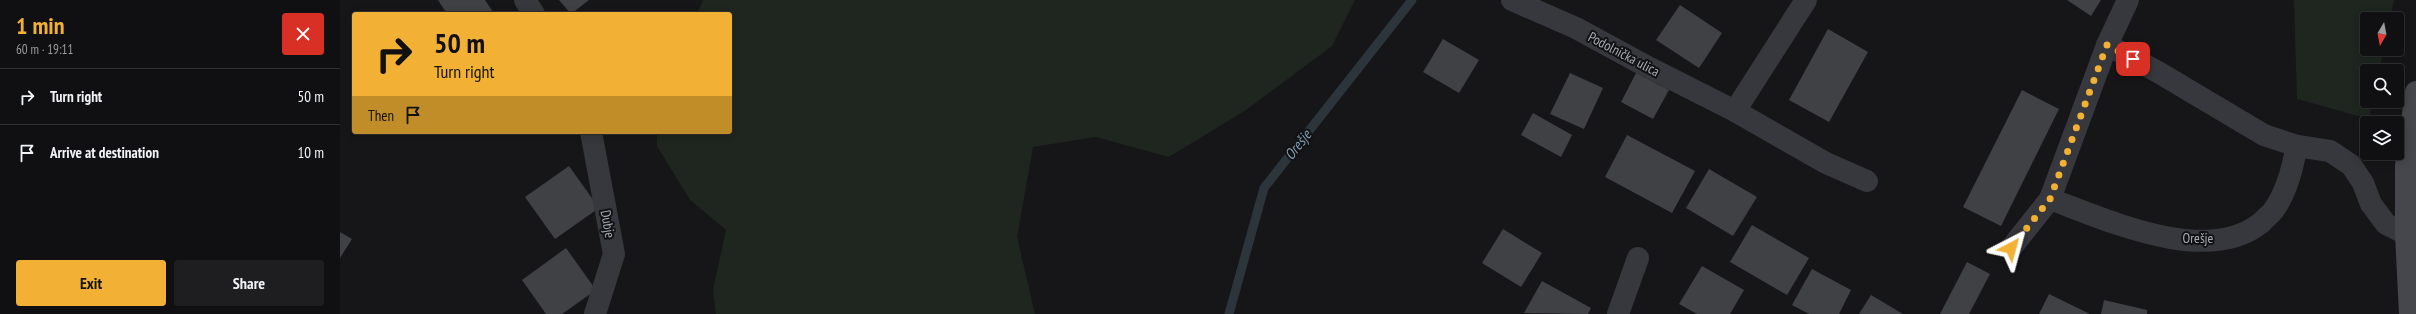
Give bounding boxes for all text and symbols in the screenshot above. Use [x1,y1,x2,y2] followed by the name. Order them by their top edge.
[16,10,64,41] text: 1 min
[2360,12,2404,56] north arrow
[2360,12,2404,160] map controls
[282,13,324,55] button: close
[434,24,485,61] text: 50 m
[368,28,420,80] icon: right
[1585,28,1663,80] street label: Podolnička ulica
[16,41,73,58] text: 60 m · 19:11
[2116,42,2150,76] pin
[2122,48,2144,70] icon: arrive
[434,60,494,83] text: Turn right
[2360,64,2404,108] button: search
[16,86,38,108] icon: right
[50,87,102,106] text: Turn right
[298,87,324,106] text: 50 m
[402,104,424,126] icon: arrive
[368,106,394,125] text: Then
[2360,116,2404,160] button: layers
[1280,125,1316,164] water label: Orešje
[16,142,38,164] icon: arrive
[50,143,159,162] text: Arrive at destination
[298,143,324,162] text: 10 m
[597,209,619,240] street label: Dubje
[1990,227,2032,269] position arrow
[2183,229,2214,247] street label: Orešje
[16,260,166,306] button: Exit
[174,260,324,306] button: Share

